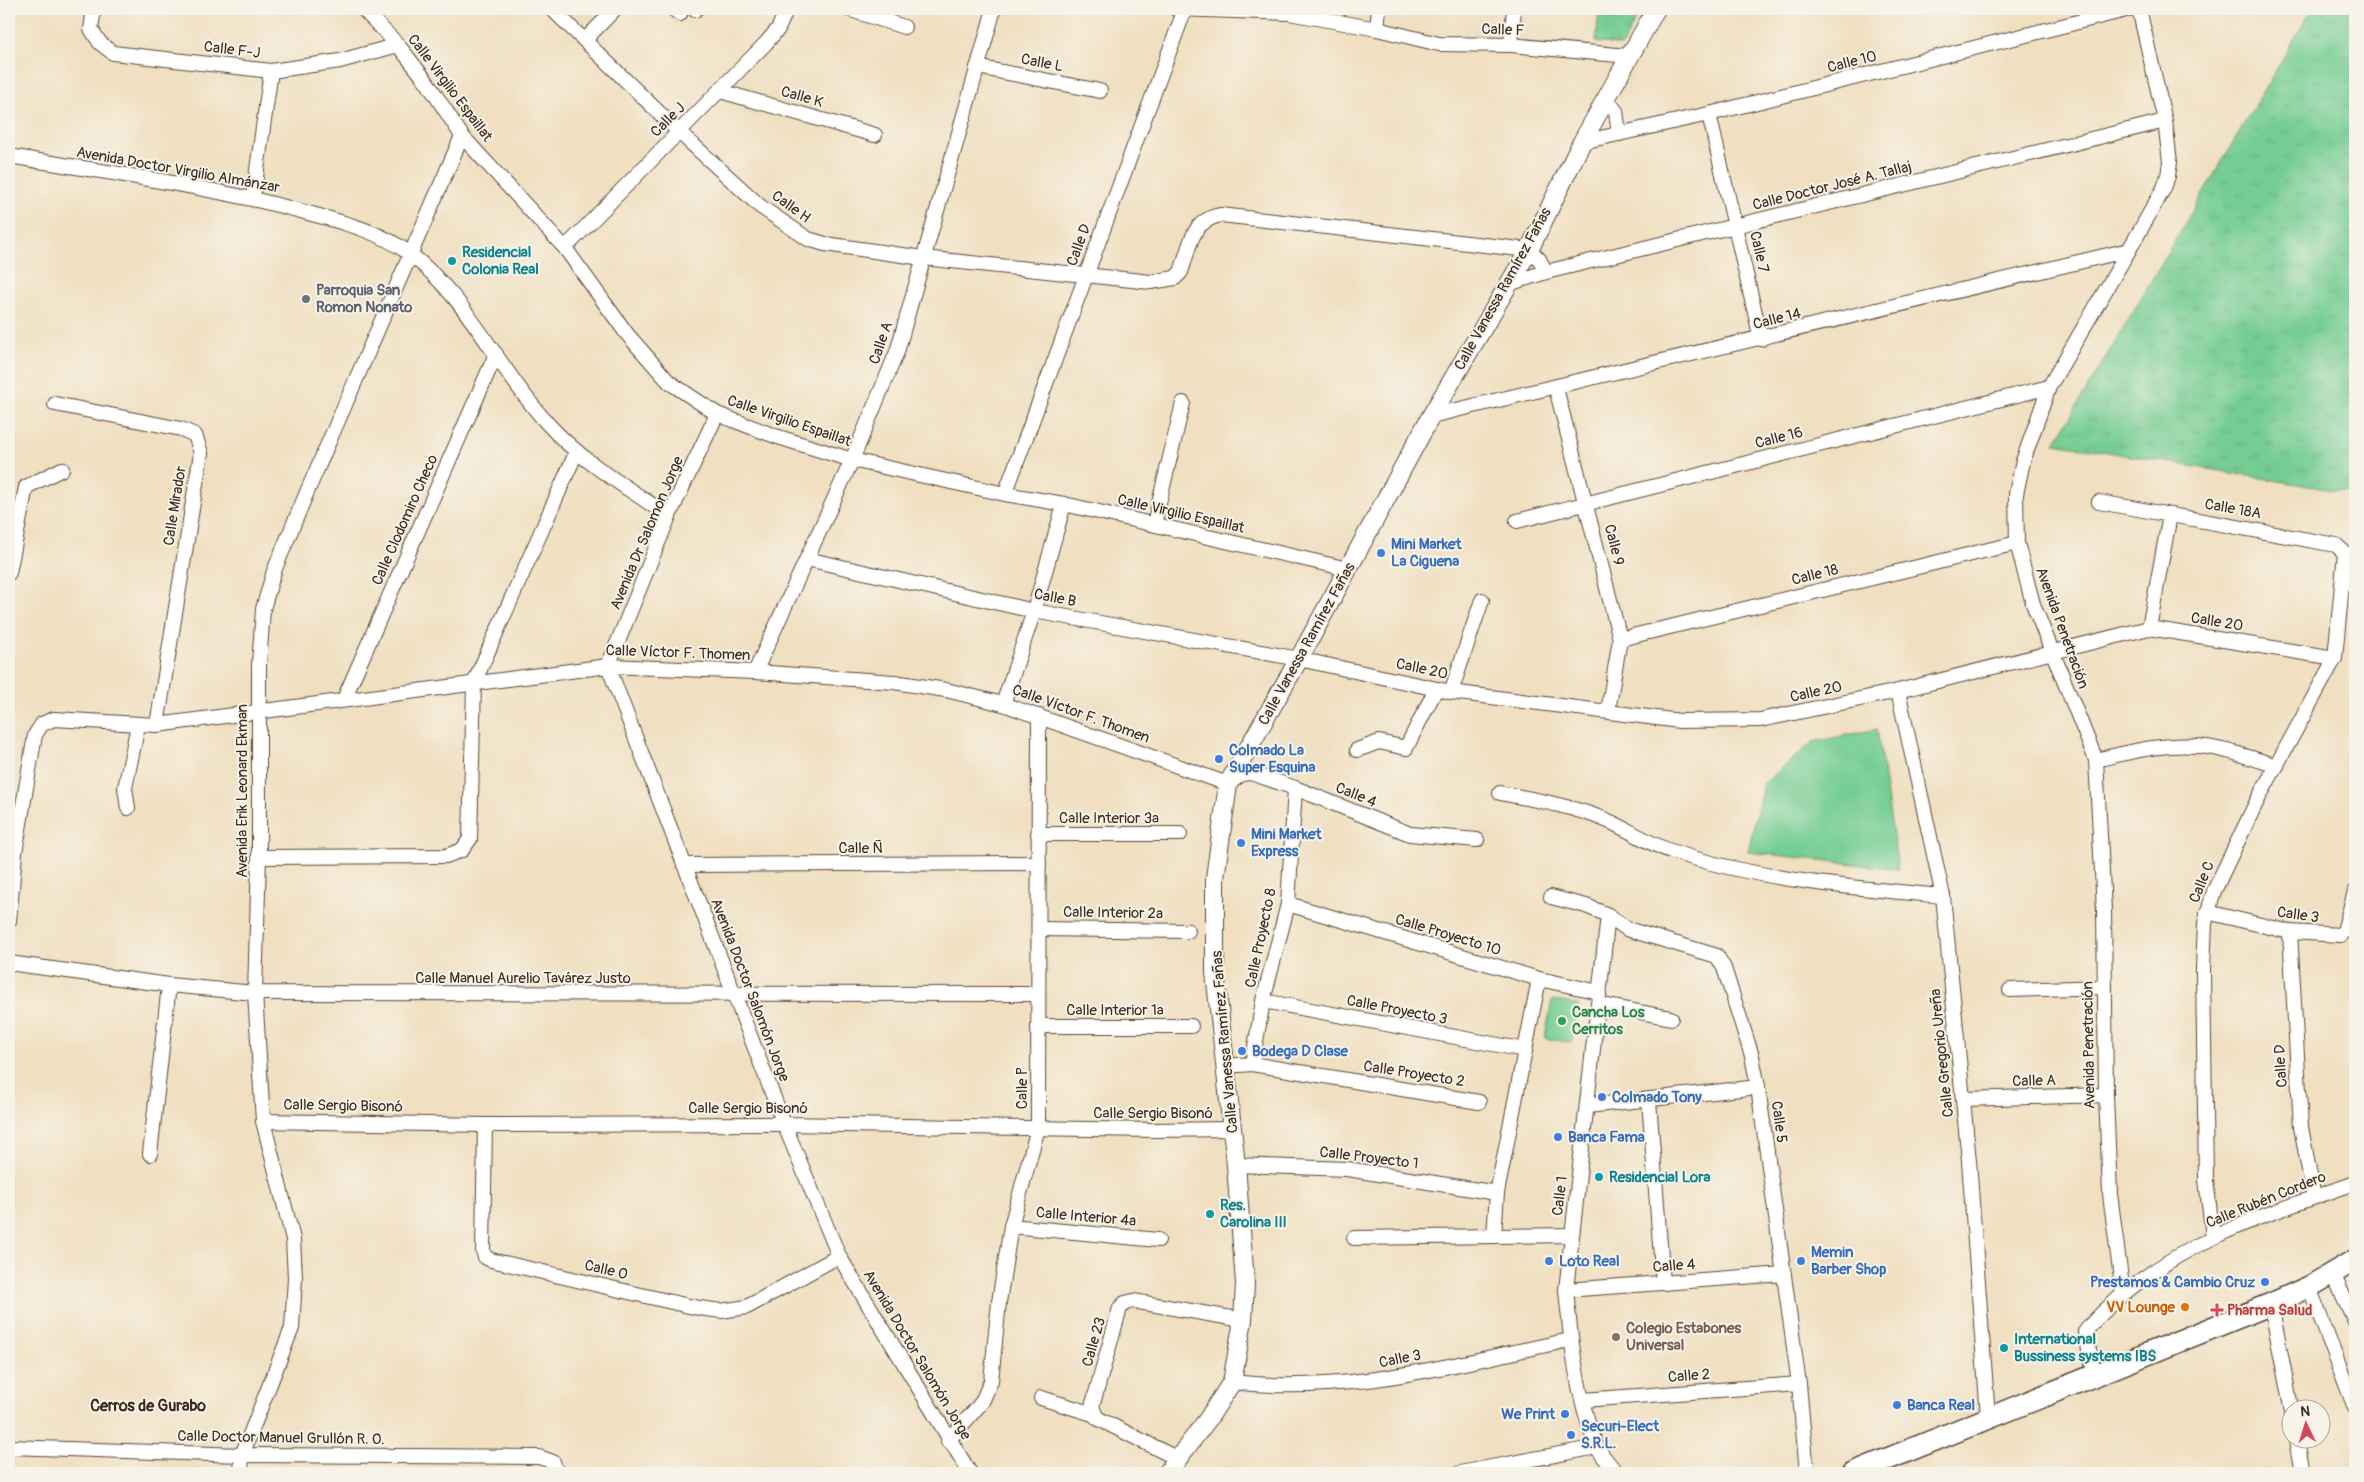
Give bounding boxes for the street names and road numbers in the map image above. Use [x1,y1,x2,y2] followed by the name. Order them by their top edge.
[1481,20,1525,40] street label: Calle F
[403,30,497,146] street label: Calle Virgilio Espaillat
[203,37,261,63] street label: Calle F-J
[1825,47,1879,77] street label: Calle 10
[1019,50,1065,76] street label: Calle L
[779,82,825,112] street label: Calle K
[647,99,689,141] street label: Calle J
[75,143,282,197] street label: Avenida Doctor Virgilio Almánzar
[1751,157,1913,215] street label: Calle Doctor José A. Tallaj
[768,187,814,227] street label: Calle H
[1450,204,1556,374] street label: Calle Vanessa Ramírez Fañas
[1063,221,1095,269] street label: Calle D
[1745,229,1773,275] street label: Calle 7
[1751,304,1803,334] street label: Calle 14
[865,319,897,367] street label: Calle A
[725,391,854,451] street label: Calle Virgilio Espaillat
[1753,423,1805,453] street label: Calle 16
[368,452,442,588] street label: Calle Clodomiro Checo
[606,453,688,613] street label: Avenida Dr Salomon Jorge
[159,464,191,547] street label: Calle Mirador
[1116,490,1247,538] street label: Calle Virgilio Espaillat
[2203,495,2263,523] street label: Calle 18A
[1600,522,1628,568] street label: Calle 9
[1254,559,1360,729] street label: Calle Vanessa Ramírez Fañas
[1790,560,1841,590] street label: Calle 18
[2031,565,2093,691] street label: Avenida Penetración
[1032,585,1078,611] street label: Calle B
[2190,608,2244,636] street label: Calle 20
[605,641,751,665] street label: Calle Víctor F. Thomen
[1394,654,1450,684] street label: Calle 20
[1788,677,1844,707] street label: Calle 20
[1010,680,1152,748] street label: Calle Víctor F. Thomen
[233,704,252,878] street label: Avenida Erik Leonard Ekman
[1333,778,1380,812] street label: Calle 4
[1059,809,1159,828] street label: Calle Interior 3a
[838,839,884,858] street label: Calle Ñ
[2185,858,2219,906] street label: Calle C
[1241,886,1281,990] street label: Calle Proyecto 8
[706,896,794,1085] street label: Avenida Doctor Salomón Jorge
[1063,903,1163,923] street label: Calle Interior 2a
[2276,903,2320,927] street label: Calle 3
[1393,910,1503,960] street label: Calle Proyecto 10
[1208,950,1242,1134] street label: Calle Vanessa Ramírez Fañas
[415,969,631,988] street label: Calle Manuel Aurelio Tavárez Justo
[2078,981,2100,1109] street label: Avenida Penetración
[1926,988,1958,1118] street label: Calle Gregorio Ureña
[1345,991,1449,1029] street label: Calle Proyecto 3
[1066,1001,1164,1020] street label: Calle Interior 1a
[2270,1044,2292,1088] street label: Calle D
[1362,1057,1466,1091] street label: Calle Proyecto 2
[1013,1067,1032,1109] street label: Calle P
[2012,1071,2056,1091] street label: Calle A
[283,1095,403,1117] street label: Calle Sergio Bisonó
[688,1099,808,1118] street label: Calle Sergio Bisonó
[1767,1100,1791,1144] street label: Calle 5
[1093,1104,1213,1123] street label: Calle Sergio Bisonó
[1318,1143,1420,1173] street label: Calle Proyecto 1
[2203,1167,2329,1233] street label: Calle Rubén Cordero
[1548,1175,1572,1217] street label: Calle 1
[1035,1203,1137,1231] street label: Calle Interior 4a
[1652,1255,1696,1277] street label: Calle 4
[583,1256,629,1284] street label: Calle O
[859,1267,976,1444] street label: Avenida Doctor Salomón Jorge
[1078,1315,1110,1369] street label: Calle 23
[1377,1346,1423,1372] street label: Calle 3
[1667,1365,1711,1387] street label: Calle 2
[177,1427,385,1449] street label: Calle Doctor Manuel Grullón R. O.

